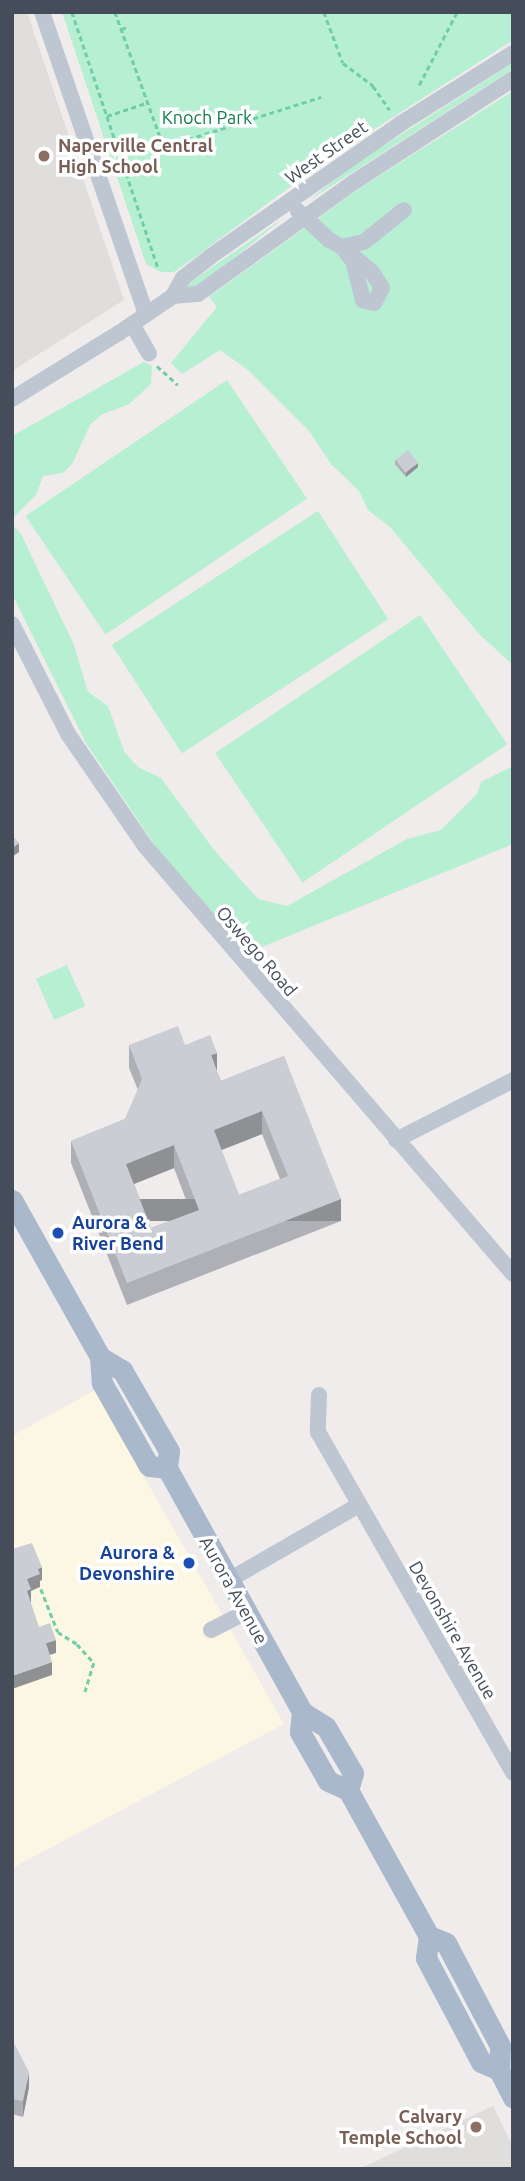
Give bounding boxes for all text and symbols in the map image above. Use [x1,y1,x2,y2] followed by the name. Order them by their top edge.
[162,106,252,128] park label: Knoch Park
[281,116,371,188] street label: West Street
[58,135,213,178] place label: Naperville Central High School
[36,148,52,164] marker: Naperville Central High School
[212,902,302,1000] street label: Oswego Road
[72,1212,164,1254] place label: Aurora & River Bend
[50,1225,66,1241] marker: Aurora & River Bend
[195,1532,273,1648] street label: Aurora Avenue
[79,1542,175,1584] place label: Aurora & Devonshire
[181,1555,197,1571] marker: Aurora & Devonshire
[405,1557,501,1703] street label: Devonshire Avenue
[339,2106,462,2148] place label: Calvary Temple School
[468,2119,484,2135] marker: Calvary Temple School

